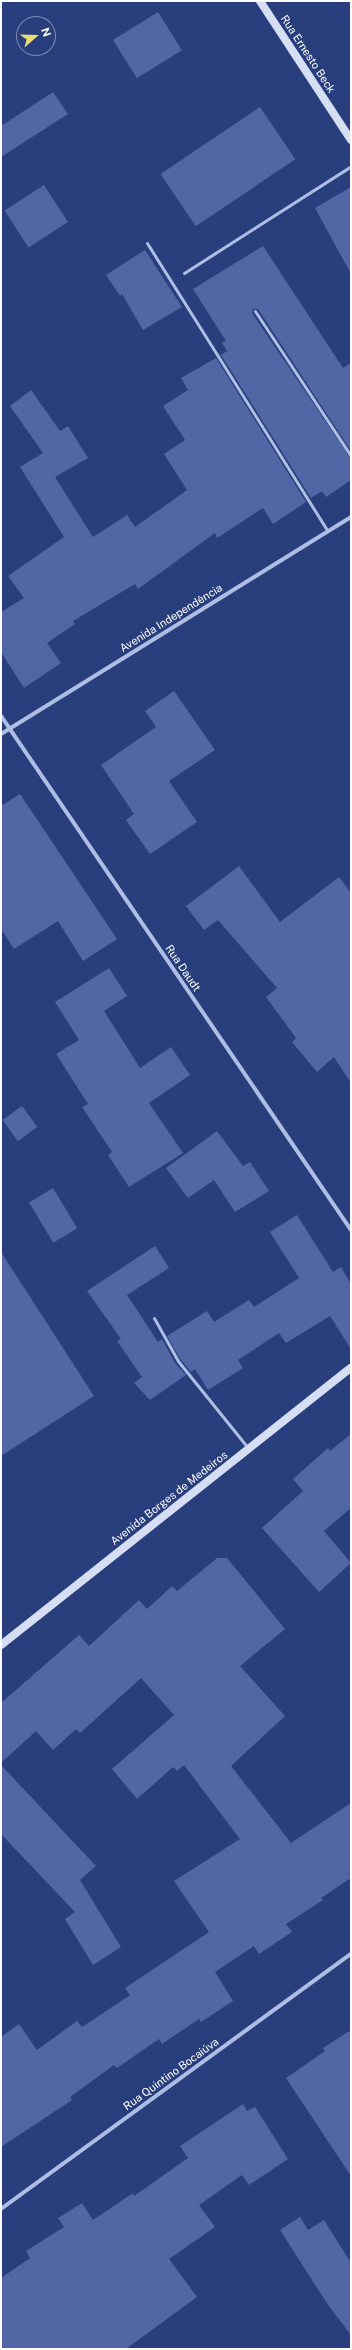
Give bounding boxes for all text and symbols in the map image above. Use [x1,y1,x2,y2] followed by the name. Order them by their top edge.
[278,13,338,95] street label: Rua Ernesto Beck
[16,16,56,56] north arrow
[39,26,53,38] text: N
[117,581,225,655] street label: Avenida Independência
[163,942,203,994] street label: Rua Daudt
[108,1448,230,1548] street label: Avenida Borges de Medeiros
[121,2035,221,2113] street label: Rua Quintino Bocaiúva

